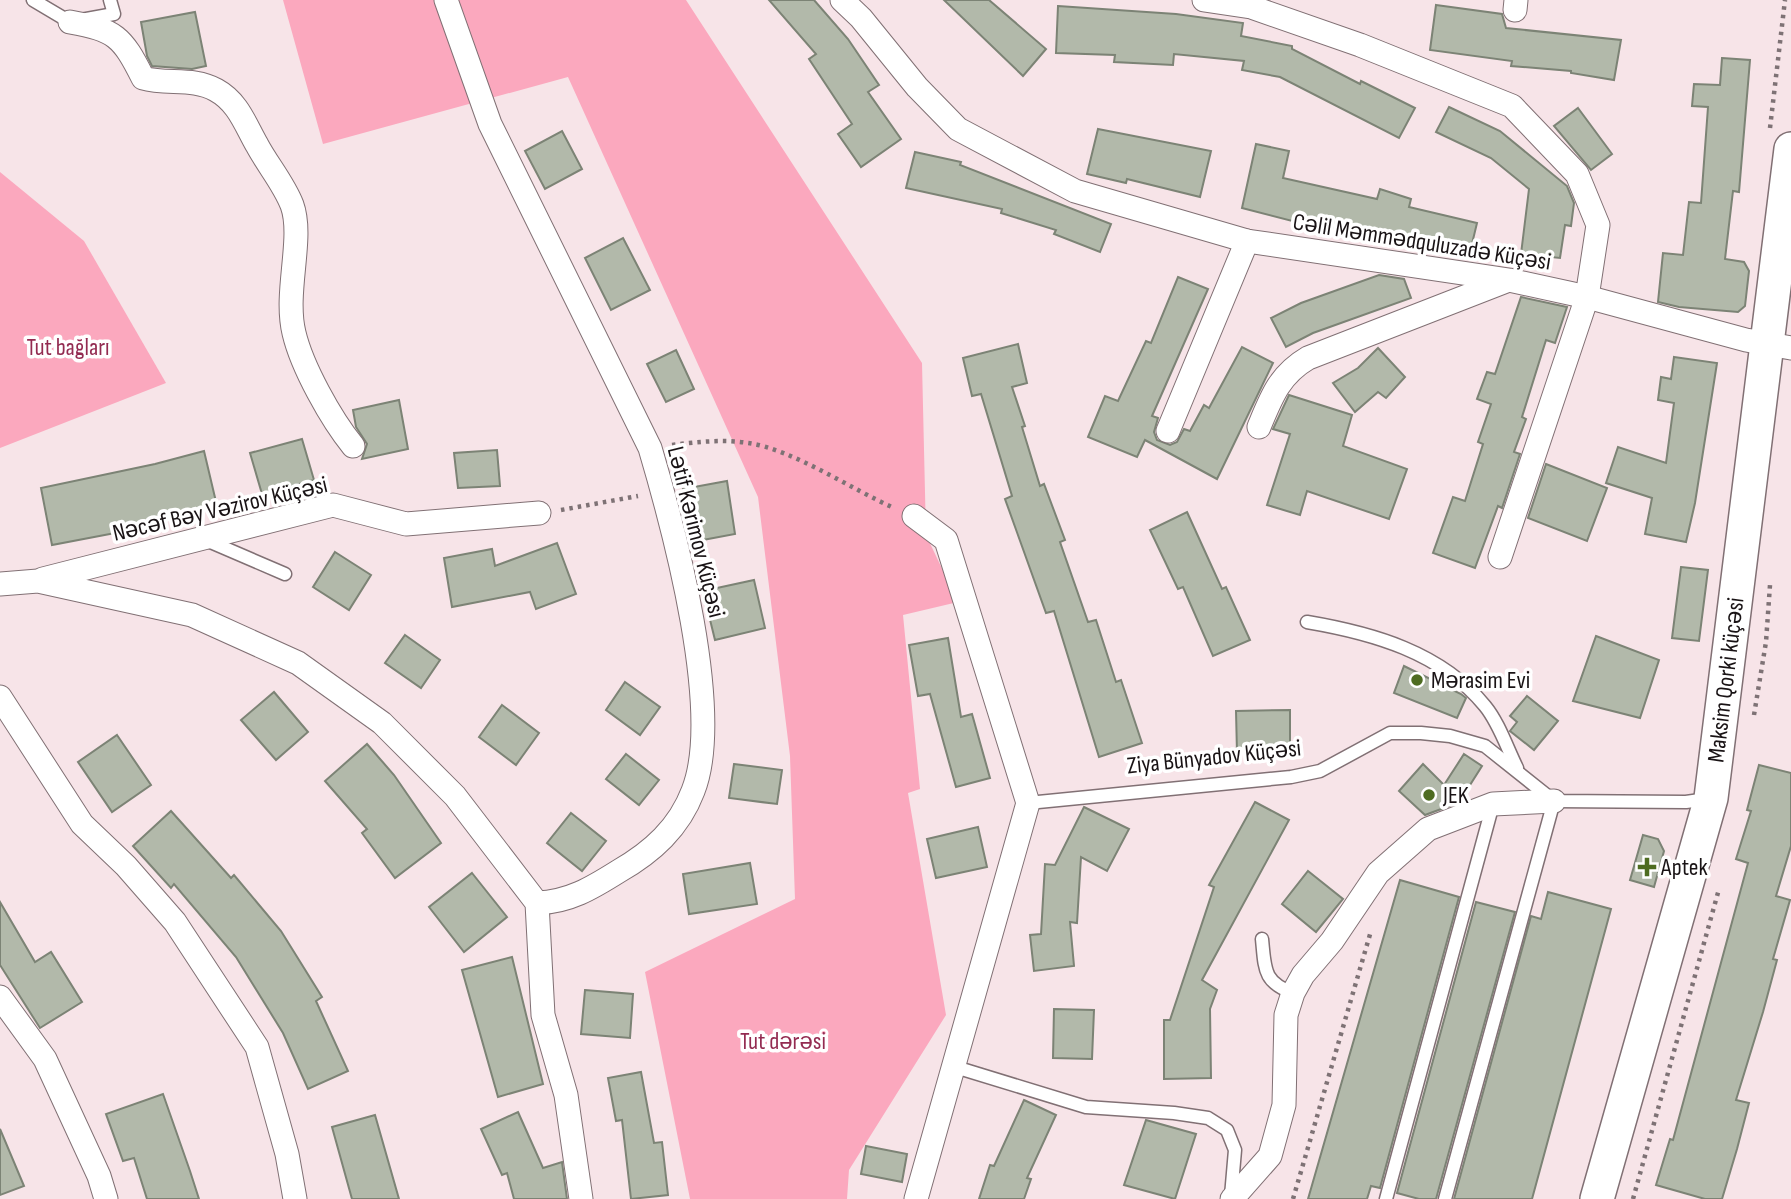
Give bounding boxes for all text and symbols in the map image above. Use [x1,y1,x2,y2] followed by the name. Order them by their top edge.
[1291,207,1553,277] street label: Cəlil Məmmədquluzadə Küçəsi
[27,333,110,362] park label: Tut bağları
[661,443,731,621] street label: Lətif Kərimov Küçəsi
[110,470,330,548] street label: Nəcəf Bəy Vəzirov Küçəsi
[1701,596,1751,764] street label: Maksim Qorki küçəsi
[1431,666,1530,695] place label: Mərasim Evi
[1409,672,1425,688] marker: Mərasim Evi
[1125,733,1303,781] street label: Ziya Bünyadov Küçəsi
[1442,781,1469,810] place label: JEK
[1421,787,1437,803] marker: JEK
[1660,853,1708,882] place label: Aptek
[1639,859,1655,875] marker: Aptek
[740,1027,826,1056] park label: Tut dərəsi

